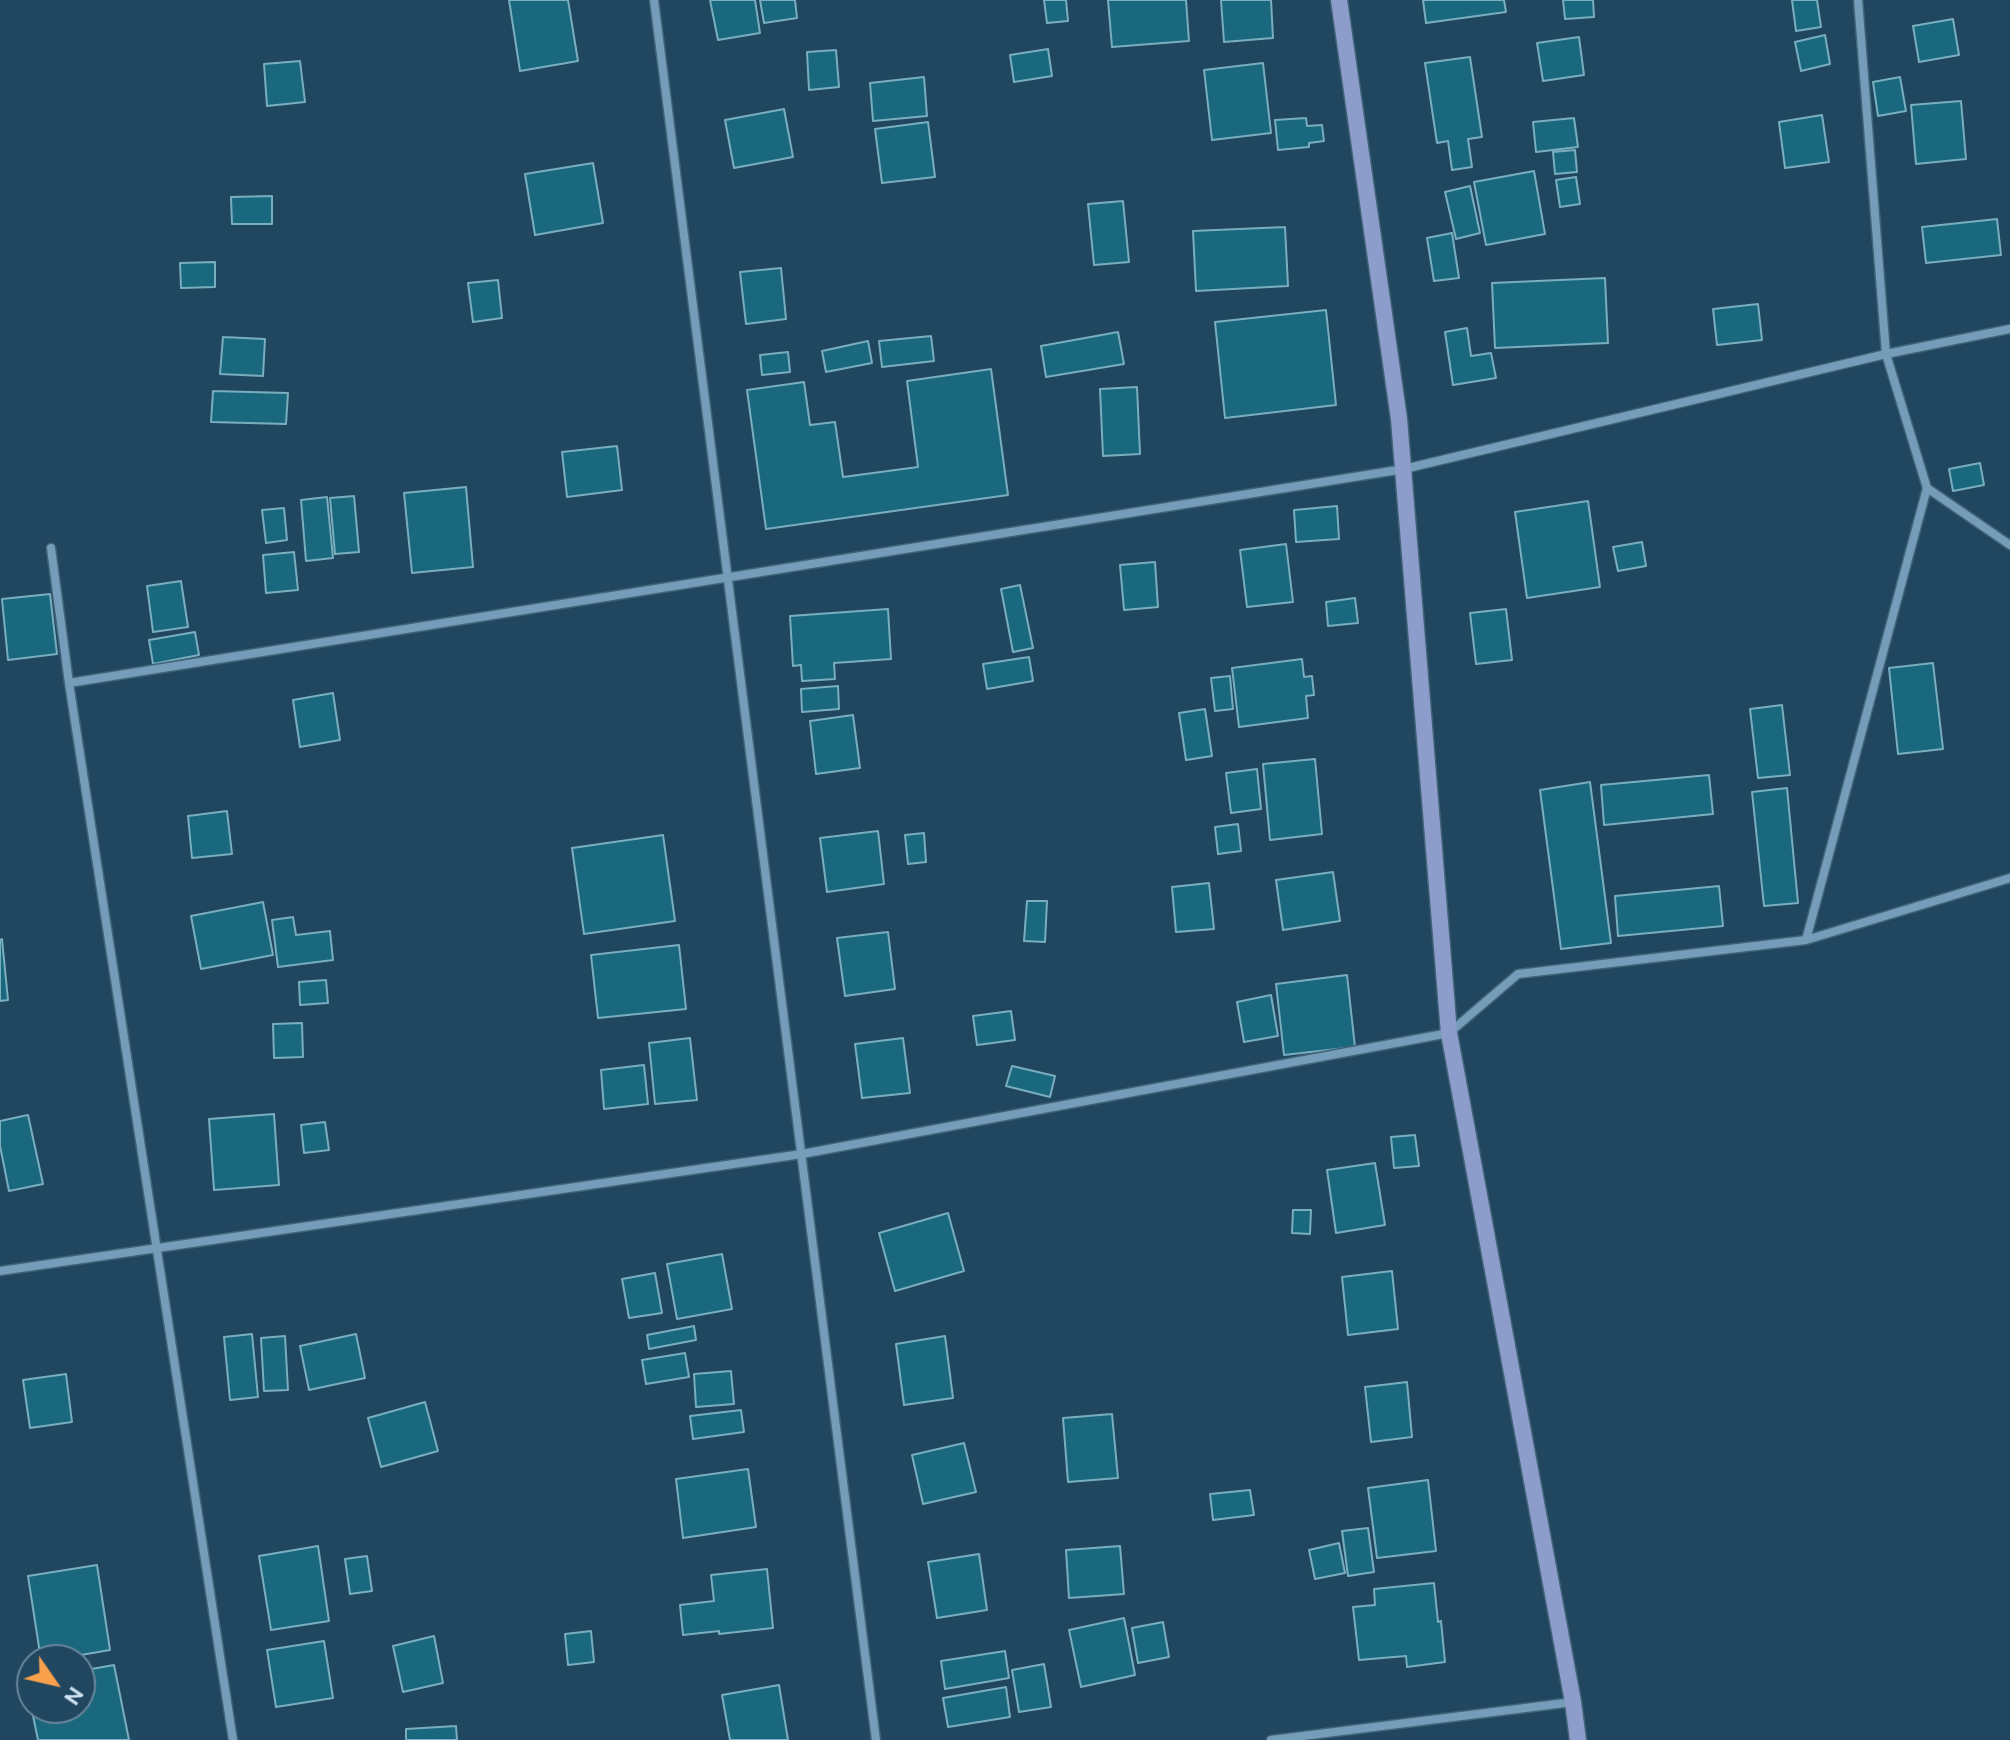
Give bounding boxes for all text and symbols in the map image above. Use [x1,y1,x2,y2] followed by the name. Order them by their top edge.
[16,1644,96,1724] north arrow
[60,1683,90,1710] text: N

